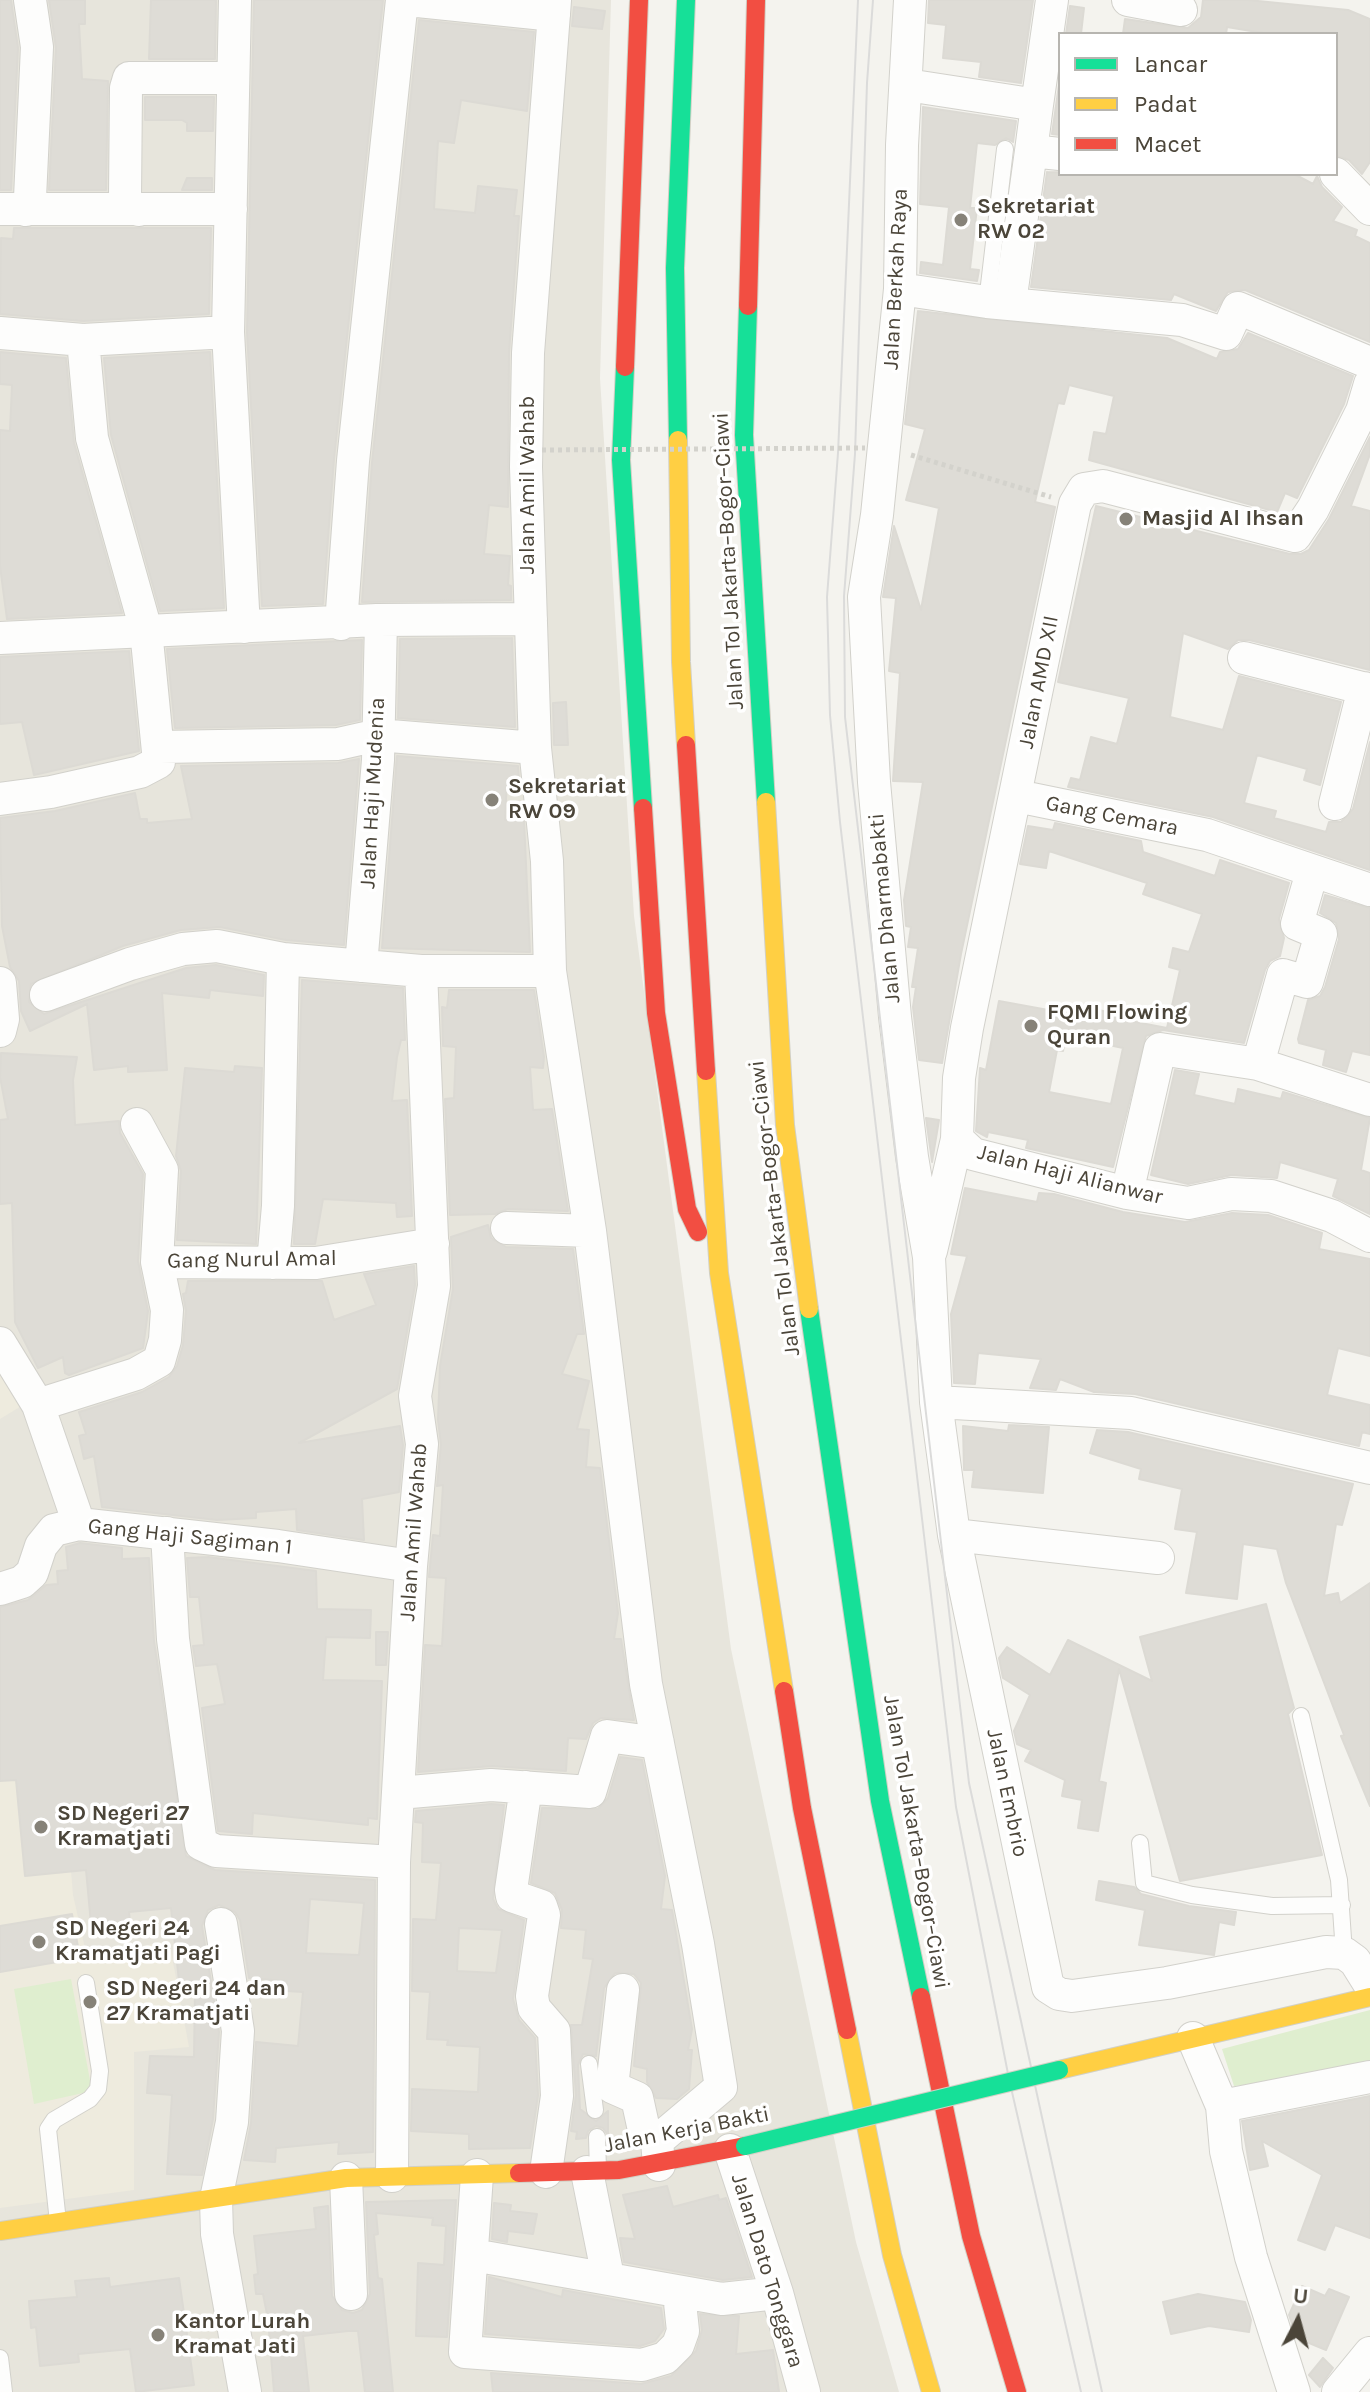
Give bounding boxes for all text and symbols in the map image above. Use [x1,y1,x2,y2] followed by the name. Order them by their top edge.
[1058,32,1338,176] legend
[1134,50,1207,78] text: Lancar
[1134,90,1197,118] text: Padat
[1134,130,1201,158] text: Macet
[878,188,914,370] street label: Jalan Berkah Raya
[977,194,1095,246] place label: Sekretariat RW 02
[952,211,970,229] marker: Sekretariat RW 02
[515,396,541,574] street label: Jalan Amil Wahab
[708,412,750,710] street label: Jalan Tol Jakarta–Bogor–Ciawi
[1142,506,1304,532] place label: Masjid Al Ihsan
[1117,510,1135,528] marker: Masjid Al Ihsan
[1013,613,1065,751] street label: Jalan AMD XII
[355,697,391,889] street label: Jalan Haji Mudenia
[508,774,626,826] place label: Sekretariat RW 09
[1043,790,1181,842] street label: Gang Cemara
[483,791,501,809] marker: Sekretariat RW 09
[864,812,906,1004] street label: Jalan Dharmabakti
[1047,1000,1187,1052] place label: FQMI Flowing Quran
[1022,1017,1040,1035] marker: FQMI Flowing Quran
[744,1059,806,1357] street label: Jalan Tol Jakarta–Bogor–Ciawi
[975,1139,1165,1211] street label: Jalan Haji Alianwar
[167,1245,337,1275] street label: Gang Nurul Amal
[395,1442,433,1622] street label: Jalan Amil Wahab
[86,1513,294,1561] street label: Gang Haji Sagiman 1
[877,1693,955,1991] street label: Jalan Tol Jakarta–Bogor–Ciawi
[981,1727,1033,1859] street label: Jalan Embrio
[57,1801,189,1852] place label: SD Negeri 27 Kramatjati
[32,1818,50,1836] marker: SD Negeri 27 Kramatjati
[55,1916,221,1968] place label: SD Negeri 24 Kramatjati Pagi
[30,1933,48,1951] marker: SD Negeri 24 Kramatjati Pagi
[106,1976,286,2028] place label: SD Negeri 24 dan 27 Kramatjati
[81,1993,99,2011] marker: SD Negeri 24 dan 27 Kramatjati
[602,2101,772,2159] street label: Jalan Kerja Bakti
[725,2171,809,2371] street label: Jalan Dato Tonggara
[1258,2280,1338,2360] north arrow
[1292,2282,1309,2310] text: U
[174,2309,310,2360] place label: Kantor Lurah Kramat Jati
[149,2326,167,2344] marker: Kantor Lurah Kramat Jati

